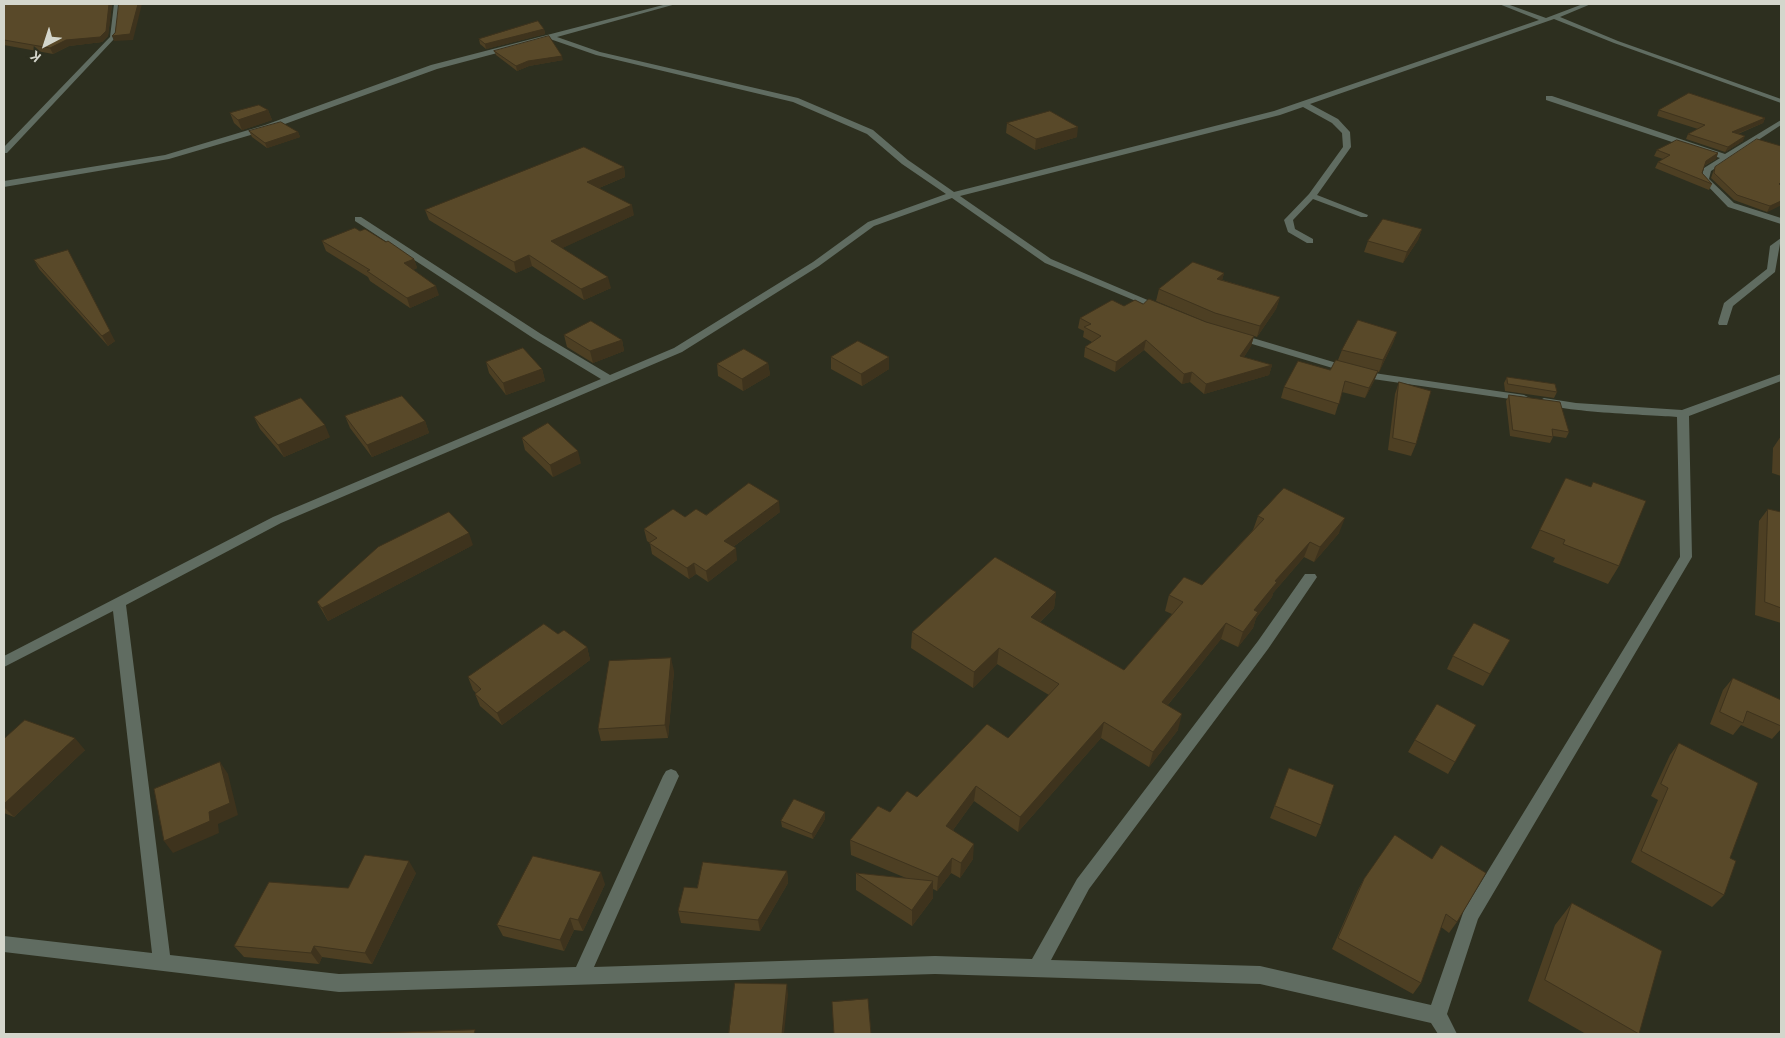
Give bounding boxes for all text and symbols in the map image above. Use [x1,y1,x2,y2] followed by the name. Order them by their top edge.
[20,20,70,70] north arrow
[26,47,44,66] text: K

